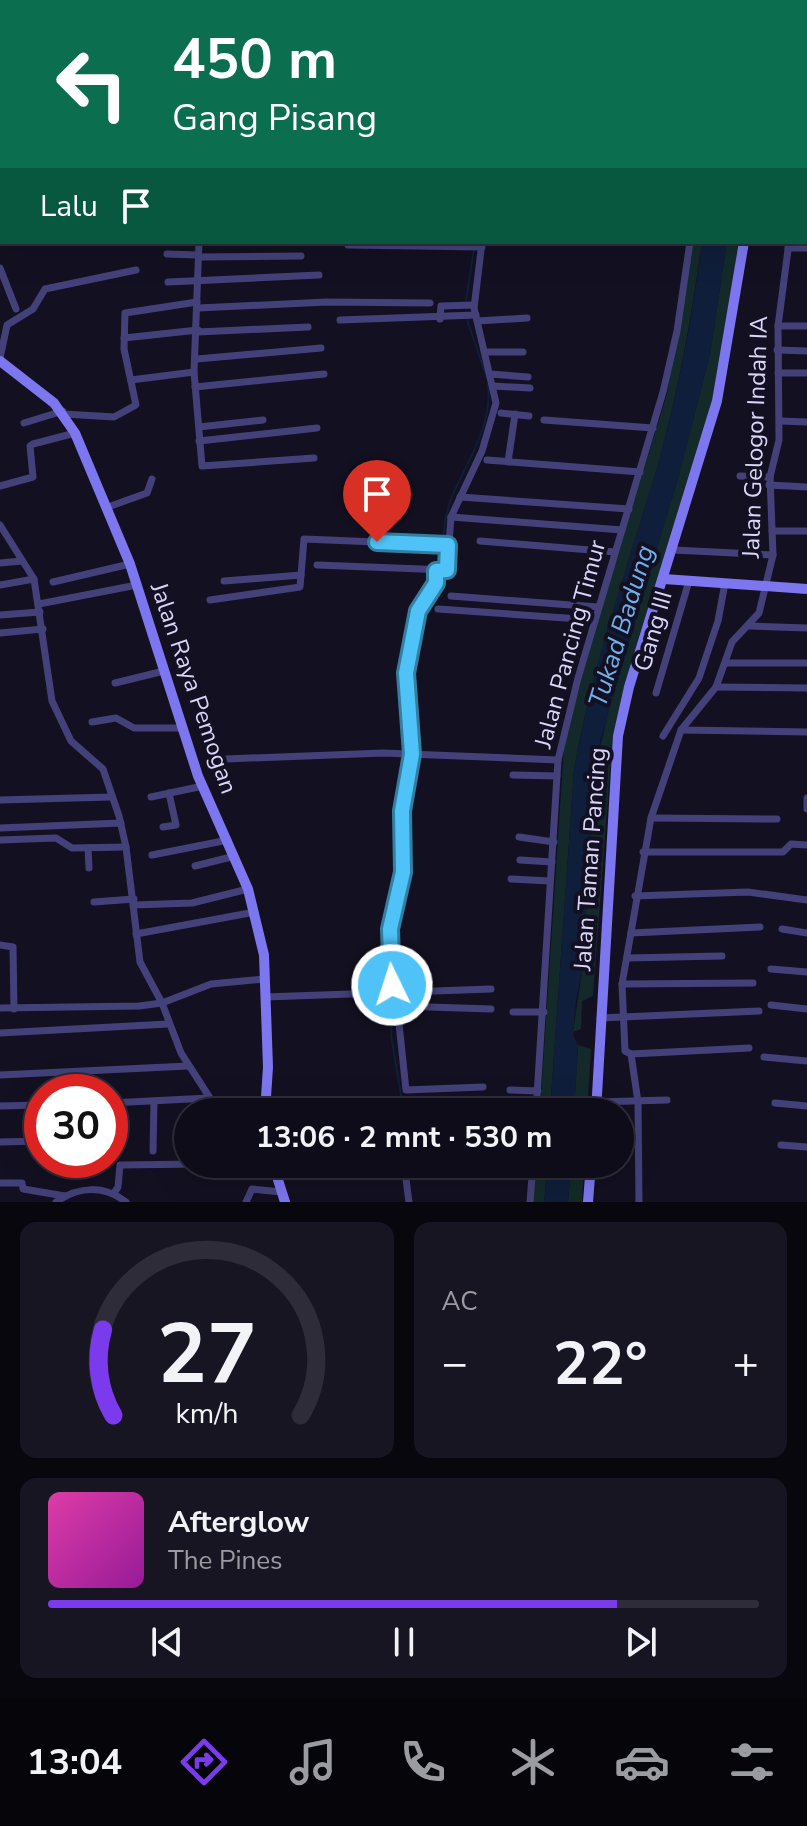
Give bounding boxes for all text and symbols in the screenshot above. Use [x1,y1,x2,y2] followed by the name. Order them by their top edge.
[172,21,337,98] text: 450 m
[40,32,144,136] icon: left
[172,94,377,143] text: Gang Pisang
[114,184,158,228] icon: arrive
[40,186,98,227] text: Lalu
[735,315,775,560] street label: Jalan Gelogor Indah IA
[343,460,411,542] pin
[355,472,399,516] icon: arrive
[527,536,613,753] street label: Jalan Pancing Timur
[580,541,663,712] water label: Tukad Badung
[142,577,245,798] street label: Jalan Raya Pemogan
[626,587,680,675] street label: Gang III
[566,746,614,973] street label: Jalan Taman Pancing
[350,943,434,1027] position arrow
[24,1074,128,1178] speed limit sign: 30
[256,1117,552,1158] text: 13:06 · 2 mnt · 530 m
[442,1284,478,1319] text: AC
[157,1298,257,1411] text: 27
[553,1323,648,1405] text: 22°
[442,1334,468,1394] text: −
[733,1334,759,1394] text: +
[175,1394,238,1433] text: km/h
[168,1502,309,1543] text: Afterglow
[168,1543,283,1578] text: The Pines
[145,1620,189,1664] icon: previous
[382,1620,426,1664] icon: pause
[619,1620,663,1664] icon: next
[176,1734,232,1790] icon: directions
[285,1734,341,1790] icon: music
[395,1734,451,1790] icon: phone
[505,1734,561,1790] icon: climate
[614,1734,670,1790] icon: car
[724,1734,780,1790] icon: filters
[27,1738,122,1787] text: 13:04

